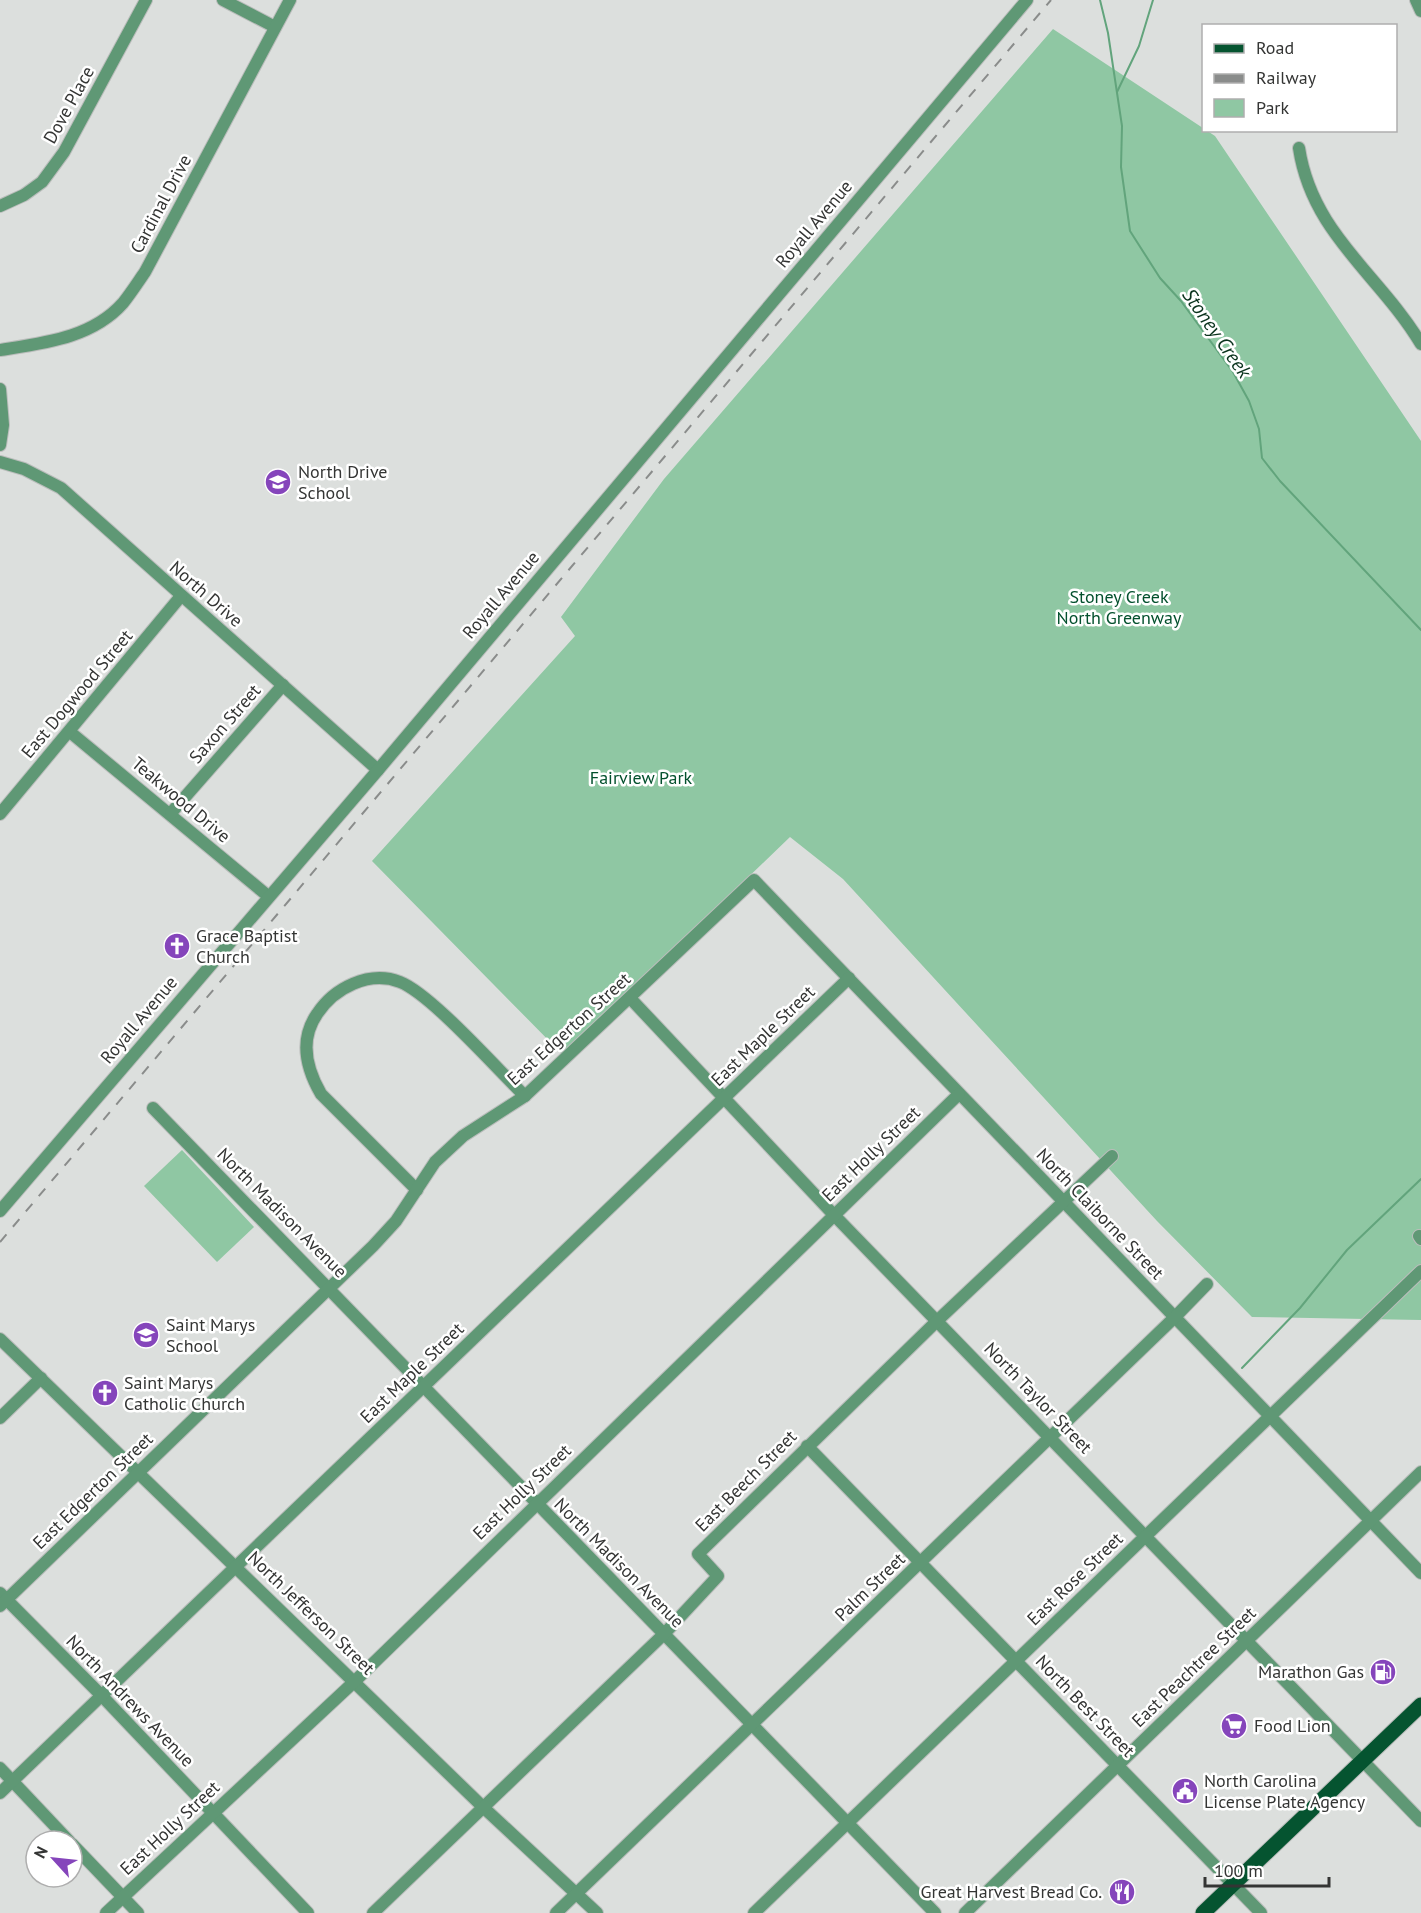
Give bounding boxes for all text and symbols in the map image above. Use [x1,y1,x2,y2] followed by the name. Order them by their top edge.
[1202,24,1397,132] legend
[1256,36,1294,59] text: Road
[38,62,99,147] street label: Dove Place
[1256,66,1317,89] text: Railway
[1256,96,1289,119] text: Park
[125,150,196,257] street label: Cardinal Drive
[770,175,857,272] street label: Royall Avenue
[1177,283,1258,384] water label: Stoney Creek
[298,460,388,504] place label: North Drive School
[263,467,293,497] school or university icon: North Drive School
[457,546,544,643] street label: Royall Avenue
[165,556,248,632] street label: North Drive
[1057,585,1182,629] park label: Stoney Creek North Greenway
[16,625,137,763] street label: East Dogwood Street
[184,679,265,768] street label: Saxon Street
[127,752,235,847] street label: Teakwood Drive
[590,766,693,789] park label: Fairview Park
[196,924,298,968] place label: Grace Baptist Church
[162,931,192,961] church icon: Grace Baptist Church
[502,967,635,1090] street label: East Edgerton Street
[95,971,182,1068] street label: Royall Avenue
[706,980,819,1091] street label: East Maple Street
[817,1101,925,1206] street label: East Holly Street
[213,1143,352,1282] street label: North Madison Avenue
[1032,1143,1169,1284] street label: North Claiborne Street
[166,1313,255,1357] place label: Saint Marys School
[355,1317,468,1428] street label: East Maple Street
[131,1320,161,1350] school or university icon: Saint Marys School
[979,1337,1097,1458] street label: North Taylor Street
[124,1371,245,1415] place label: Saint Marys Catholic Church
[90,1378,120,1408] church icon: Saint Marys Catholic Church
[690,1425,801,1536] street label: East Beech Street
[28,1427,157,1554] street label: East Edgerton Street
[468,1439,576,1544] street label: East Holly Street
[550,1493,689,1632] street label: North Madison Avenue
[1022,1527,1127,1630] street label: East Rose Street
[243,1546,380,1679] street label: North Jefferson Street
[830,1547,910,1626] street label: Palm Street
[1127,1602,1260,1732] street label: East Peachtree Street
[61,1630,199,1772] street label: North Andrews Avenue
[1031,1650,1140,1762] street label: North Best Street
[1368,1657,1398,1687] fuel station icon: Marathon Gas
[1258,1660,1364,1683] place label: Marathon Gas
[1219,1711,1249,1741] supermarket icon: Food Lion
[1254,1714,1331,1737] place label: Food Lion
[1204,1769,1366,1813] place label: North Carolina License Plate Agency
[115,1776,224,1880] street label: East Holly Street
[1170,1776,1200,1806] public building icon: North Carolina License Plate Agency
[24,1829,84,1889] north arrow
[29,1843,52,1861] text: N
[1205,1850,1330,1888] scale bar
[1214,1859,1263,1882] text: 100 m
[1107,1877,1137,1907] restaurant icon: Great Harvest Bread Co.
[921,1880,1102,1903] place label: Great Harvest Bread Co.

